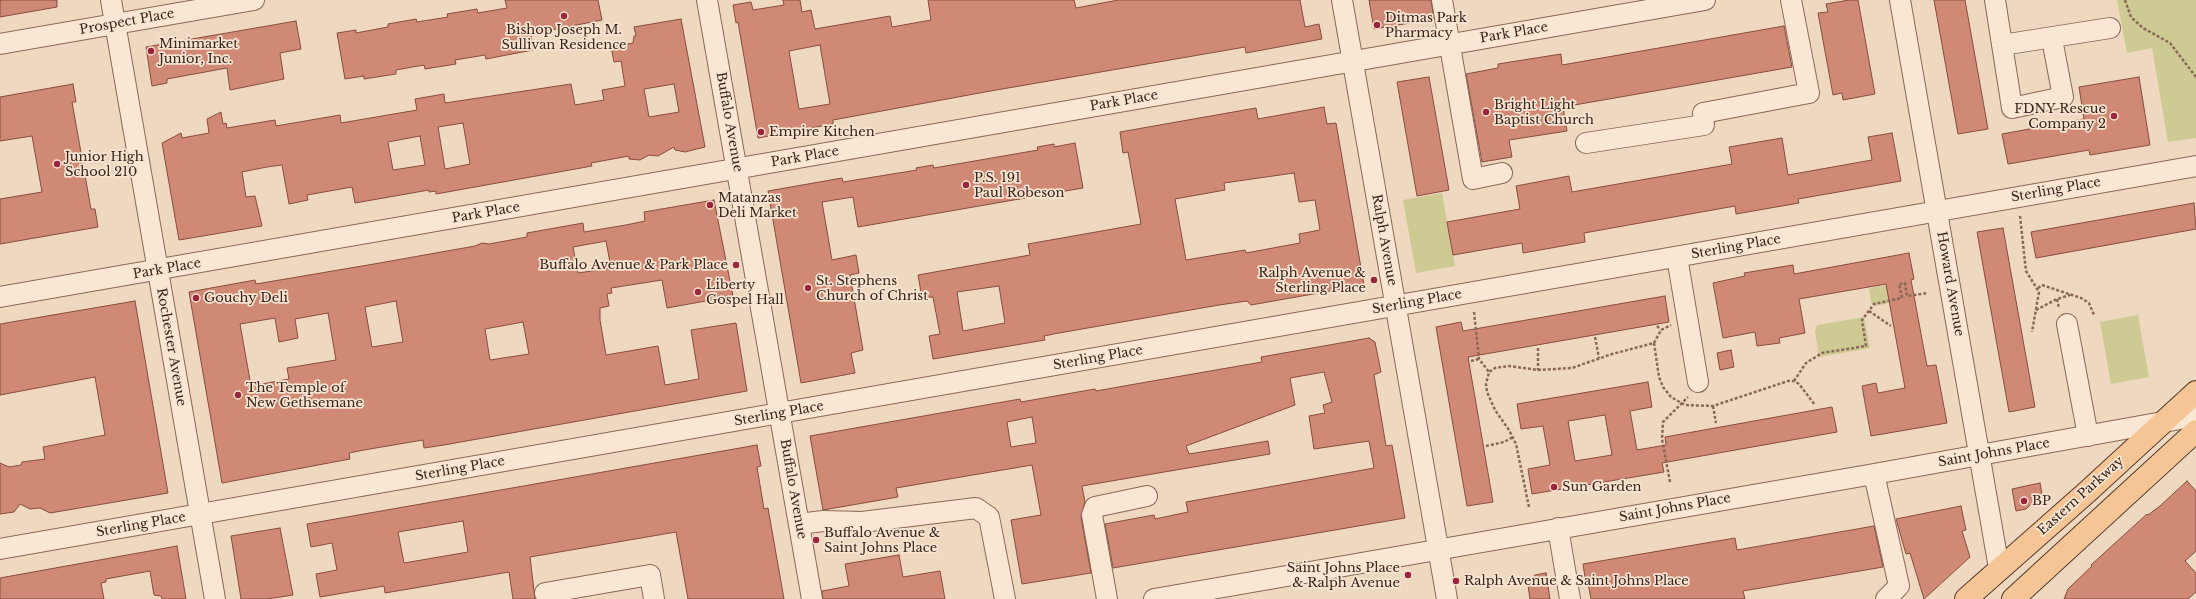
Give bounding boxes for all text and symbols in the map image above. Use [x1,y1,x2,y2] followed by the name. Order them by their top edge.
[78,6,176,38] street label: Prospect Place
[1385,10,1467,41] place label: Ditmas Park Pharmacy
[559,11,569,21] marker: Bishop Joseph M. Sullivan Residence
[1479,19,1549,47] street label: Park Place
[1372,20,1382,30] marker: Ditmas Park Pharmacy
[501,22,627,53] place label: Bishop Joseph M. Sullivan Residence
[159,36,238,67] place label: Minimarket Junior, Inc.
[146,46,156,56] marker: Minimarket Junior, Inc.
[713,71,745,173] street label: Buffalo Avenue
[1089,87,1159,115] street label: Park Place
[1494,97,1594,128] place label: Bright Light Baptist Church
[2014,101,2106,132] place label: FDNY Rescue Company 2
[1481,107,1491,117] marker: Bright Light Baptist Church
[2109,111,2119,121] marker: FDNY Rescue Company 2
[769,124,875,140] place label: Empire Kitchen
[756,127,766,137] marker: Empire Kitchen
[770,143,840,171] street label: Park Place
[65,149,144,180] place label: Junior High School 210
[52,159,62,169] marker: Junior High School 210
[974,170,1065,201] place label: P.S. 191 Paul Robeson
[2010,174,2102,206] street label: Sterling Place
[961,180,971,190] marker: P.S. 191 Paul Robeson
[718,190,797,221] place label: Matanzas Deli Market
[1368,193,1400,287] street label: Ralph Avenue
[451,199,521,227] street label: Park Place
[705,200,715,210] marker: Matanzas Deli Market
[1933,230,1967,338] street label: Howard Avenue
[1690,231,1782,263] street label: Sterling Place
[132,255,202,283] street label: Park Place
[539,257,728,273] place label: Buffalo Avenue & Park Place
[731,260,741,270] marker: Buffalo Avenue & Park Place
[1258,265,1366,296] place label: Ralph Avenue & Sterling Place
[816,273,928,304] place label: St. Stephens Church of Christ
[1369,275,1379,285] marker: Ralph Avenue & Sterling Place
[706,277,784,308] place label: Liberty Gospel Hall
[803,283,813,293] marker: St. Stephens Church of Christ
[1371,286,1463,318] street label: Sterling Place
[153,287,189,407] street label: Rochester Avenue
[693,287,703,297] marker: Liberty Gospel Hall
[204,290,288,306] place label: Gouchy Deli
[191,293,201,303] marker: Gouchy Deli
[1052,342,1144,374] street label: Sterling Place
[246,380,363,411] place label: The Temple of New Gethsemane
[233,390,243,400] marker: The Temple of New Gethsemane
[733,398,825,430] street label: Sterling Place
[1937,435,2051,471] street label: Saint Johns Place
[777,438,809,540] street label: Buffalo Avenue
[414,453,506,485] street label: Sterling Place
[2035,453,2127,539] street label: Eastern Parkway
[1562,479,1642,495] place label: Sun Garden
[1549,482,1559,492] marker: Sun Garden
[1618,490,1732,526] street label: Saint Johns Place
[2032,493,2051,509] place label: BP
[2019,496,2029,506] marker: BP
[95,509,187,541] street label: Sterling Place
[824,525,940,556] place label: Buffalo Avenue & Saint Johns Place
[811,535,821,545] marker: Buffalo Avenue & Saint Johns Place
[1287,560,1400,591] place label: Saint Johns Place & Ralph Avenue
[1403,570,1413,580] marker: Saint Johns Place & Ralph Avenue
[1464,573,1689,589] place label: Ralph Avenue & Saint Johns Place
[1451,576,1461,586] marker: Ralph Avenue & Saint Johns Place

